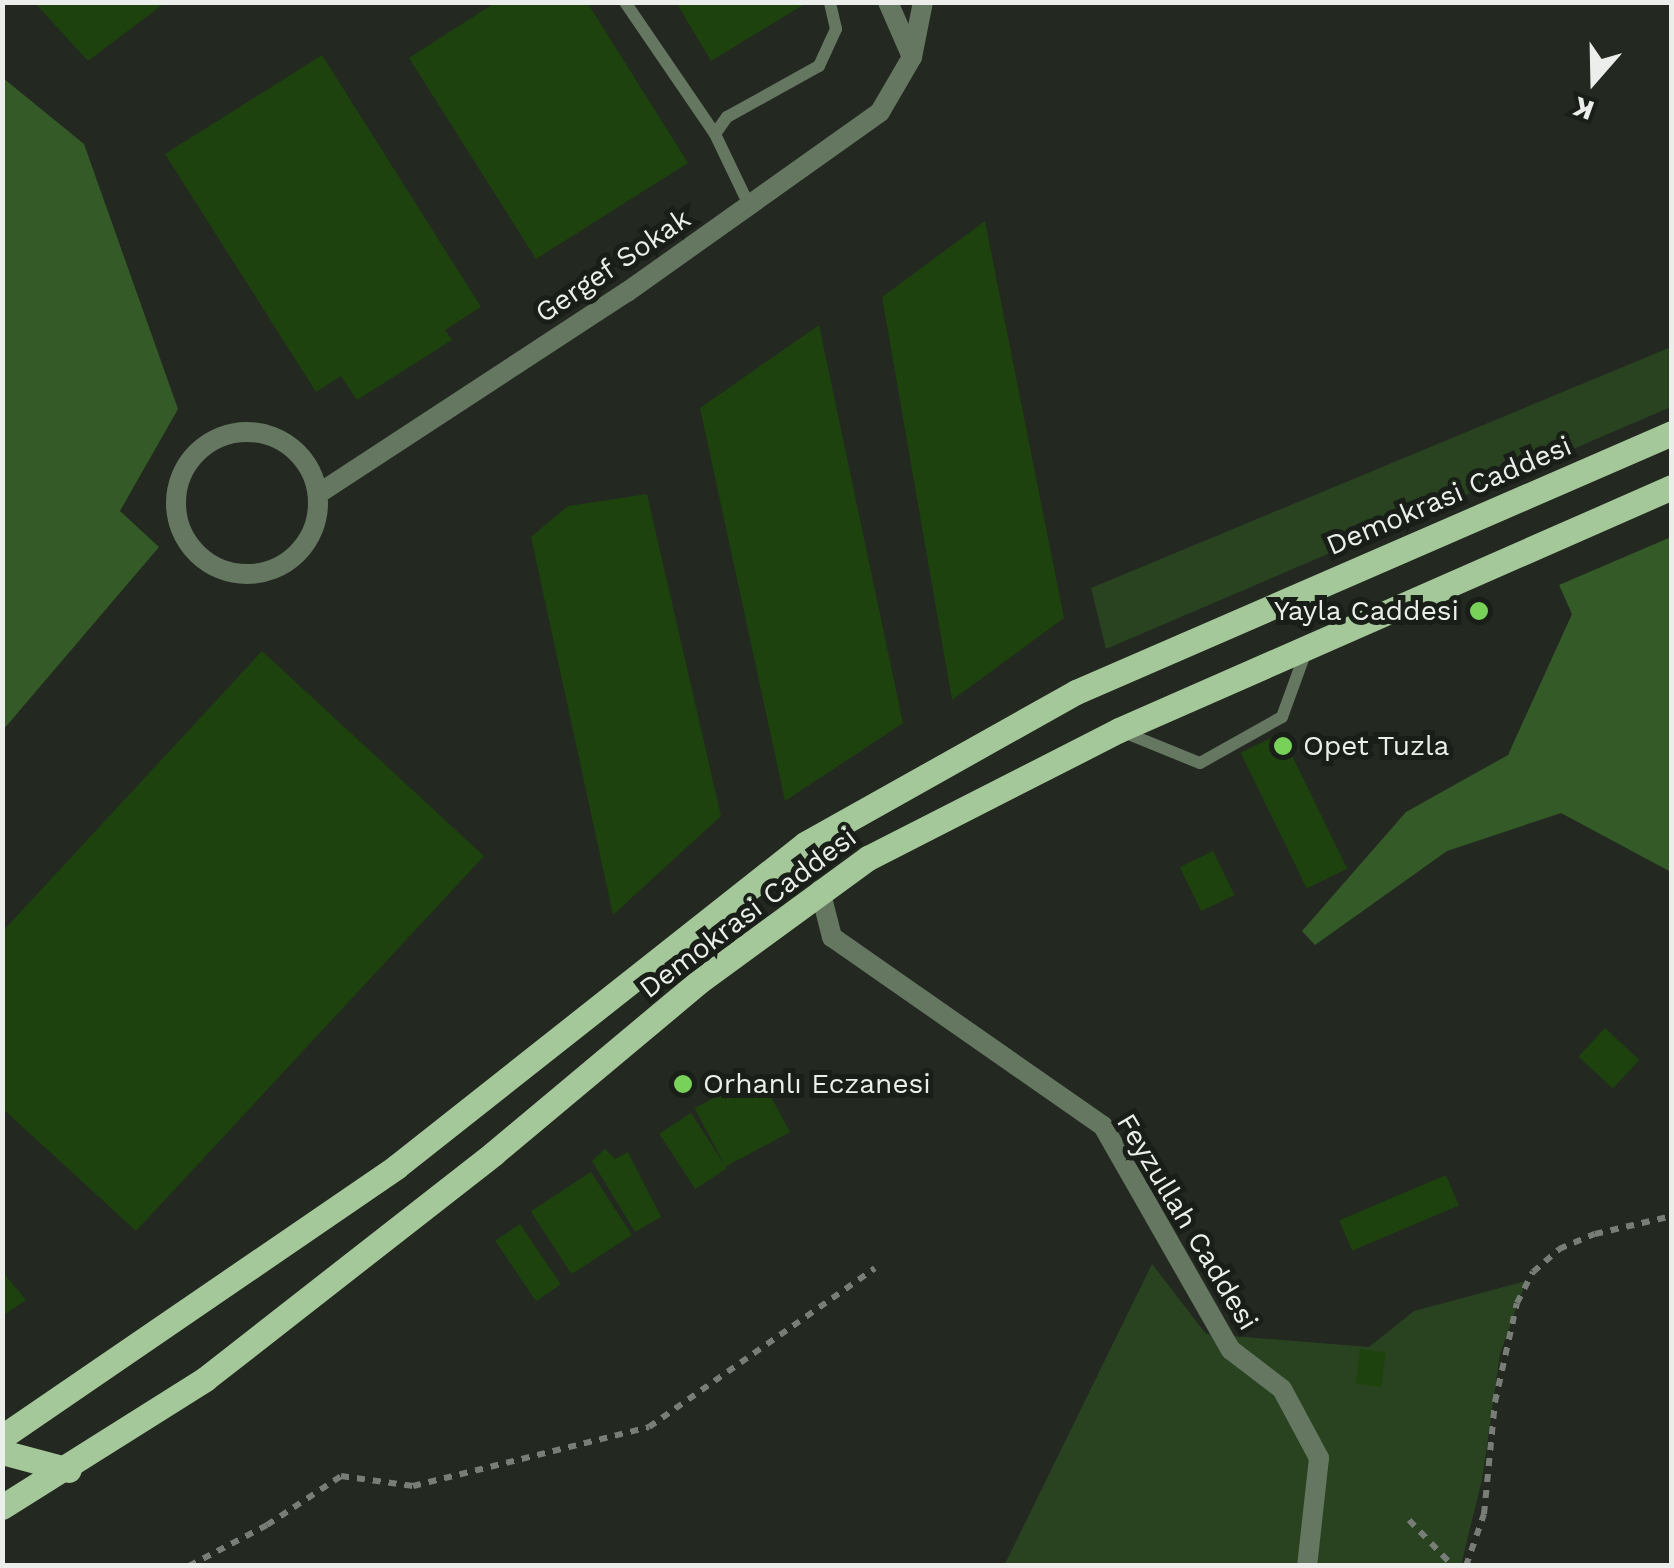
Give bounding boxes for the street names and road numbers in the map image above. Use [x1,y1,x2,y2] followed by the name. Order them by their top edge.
[529,202,697,330] street label: Gergef Sokak
[1321,429,1577,563] street label: Demokrasi Caddesi
[633,820,863,1006] street label: Demokrasi Caddesi
[1109,1108,1265,1336] street label: Feyzullah Caddesi

